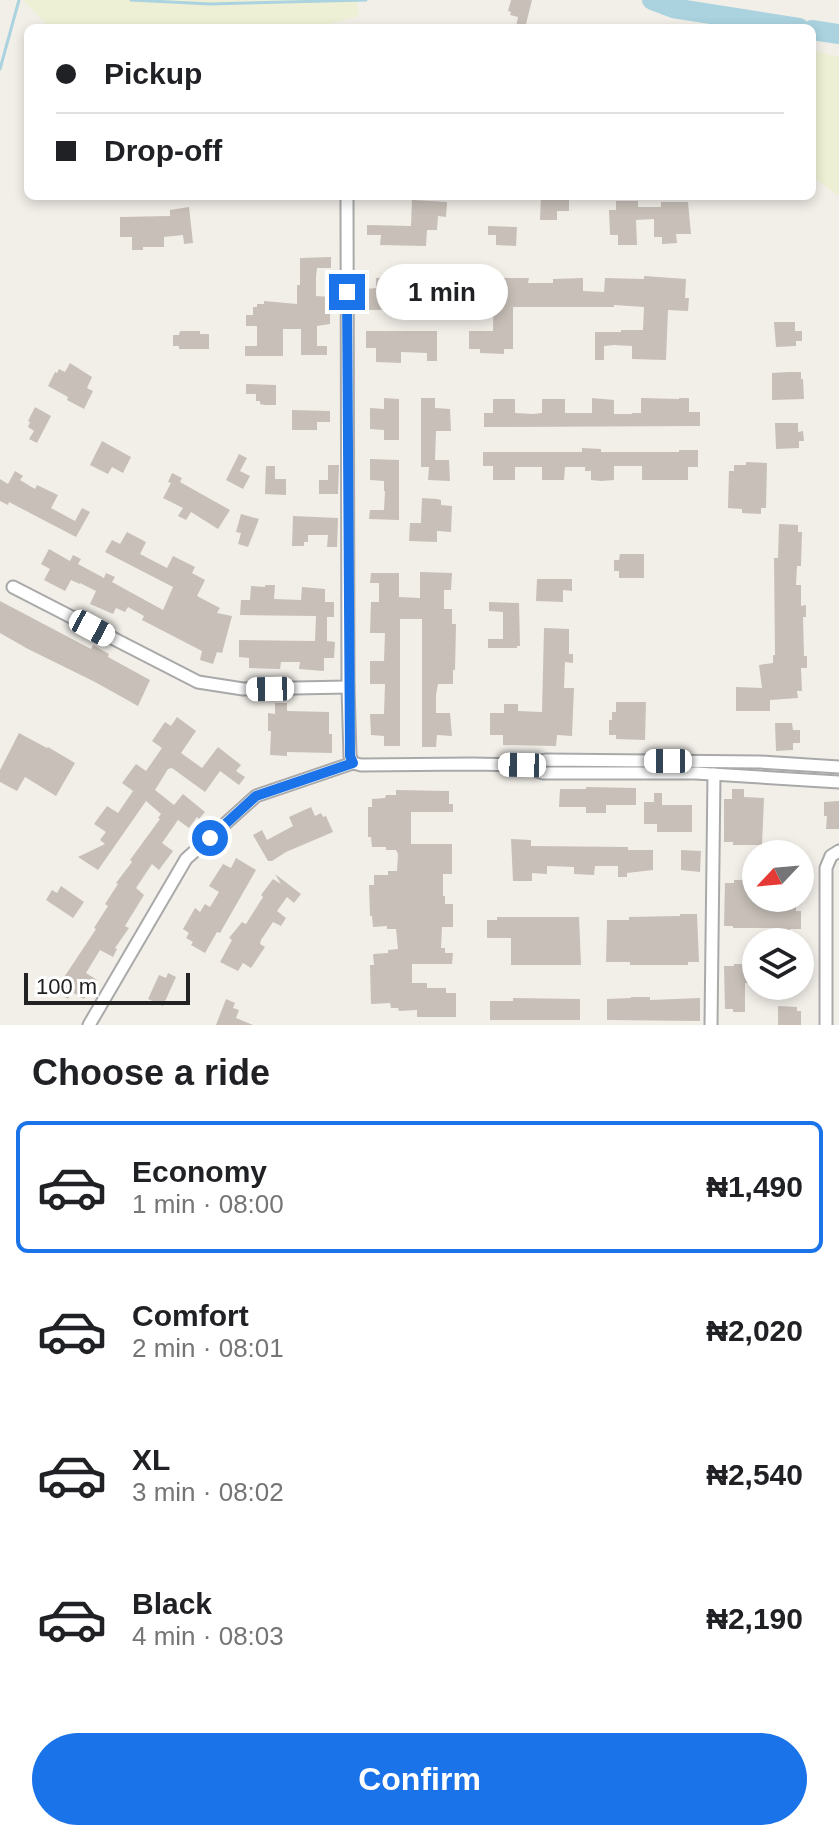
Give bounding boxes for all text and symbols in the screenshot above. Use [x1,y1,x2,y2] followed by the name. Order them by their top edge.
[104,57,202,90] text: Pickup
[104,134,222,167] text: Drop-off
[375,264,507,320] callout: 1 min
[329,274,365,310] route end
[408,277,476,307] text: 1 min
[65,606,119,650] car
[246,677,294,701] car
[644,749,692,773] car
[498,753,546,777] car
[192,820,228,856] route start
[742,840,814,912] north arrow
[742,840,814,1000] map controls
[742,928,814,1000] button: layers
[24,969,190,1005] scale bar
[36,974,97,999] text: 100 m
[32,1052,270,1093] text: Choose a ride
[36,1151,108,1223] icon: car
[132,1155,267,1188] text: Economy
[706,1170,803,1203] text: ₦1,490
[132,1189,284,1219] text: 1 min · 08:00
[36,1295,108,1367] icon: car
[132,1299,249,1332] text: Comfort
[706,1314,803,1347] text: ₦2,020
[132,1333,284,1363] text: 2 min · 08:01
[36,1439,108,1511] icon: car
[132,1443,170,1476] text: XL
[706,1458,803,1491] text: ₦2,540
[132,1477,284,1507] text: 3 min · 08:02
[36,1583,108,1655] icon: car
[132,1587,212,1620] text: Black
[706,1602,803,1635] text: ₦2,190
[132,1621,284,1651] text: 4 min · 08:03
[32,1733,807,1825] button: Confirm

